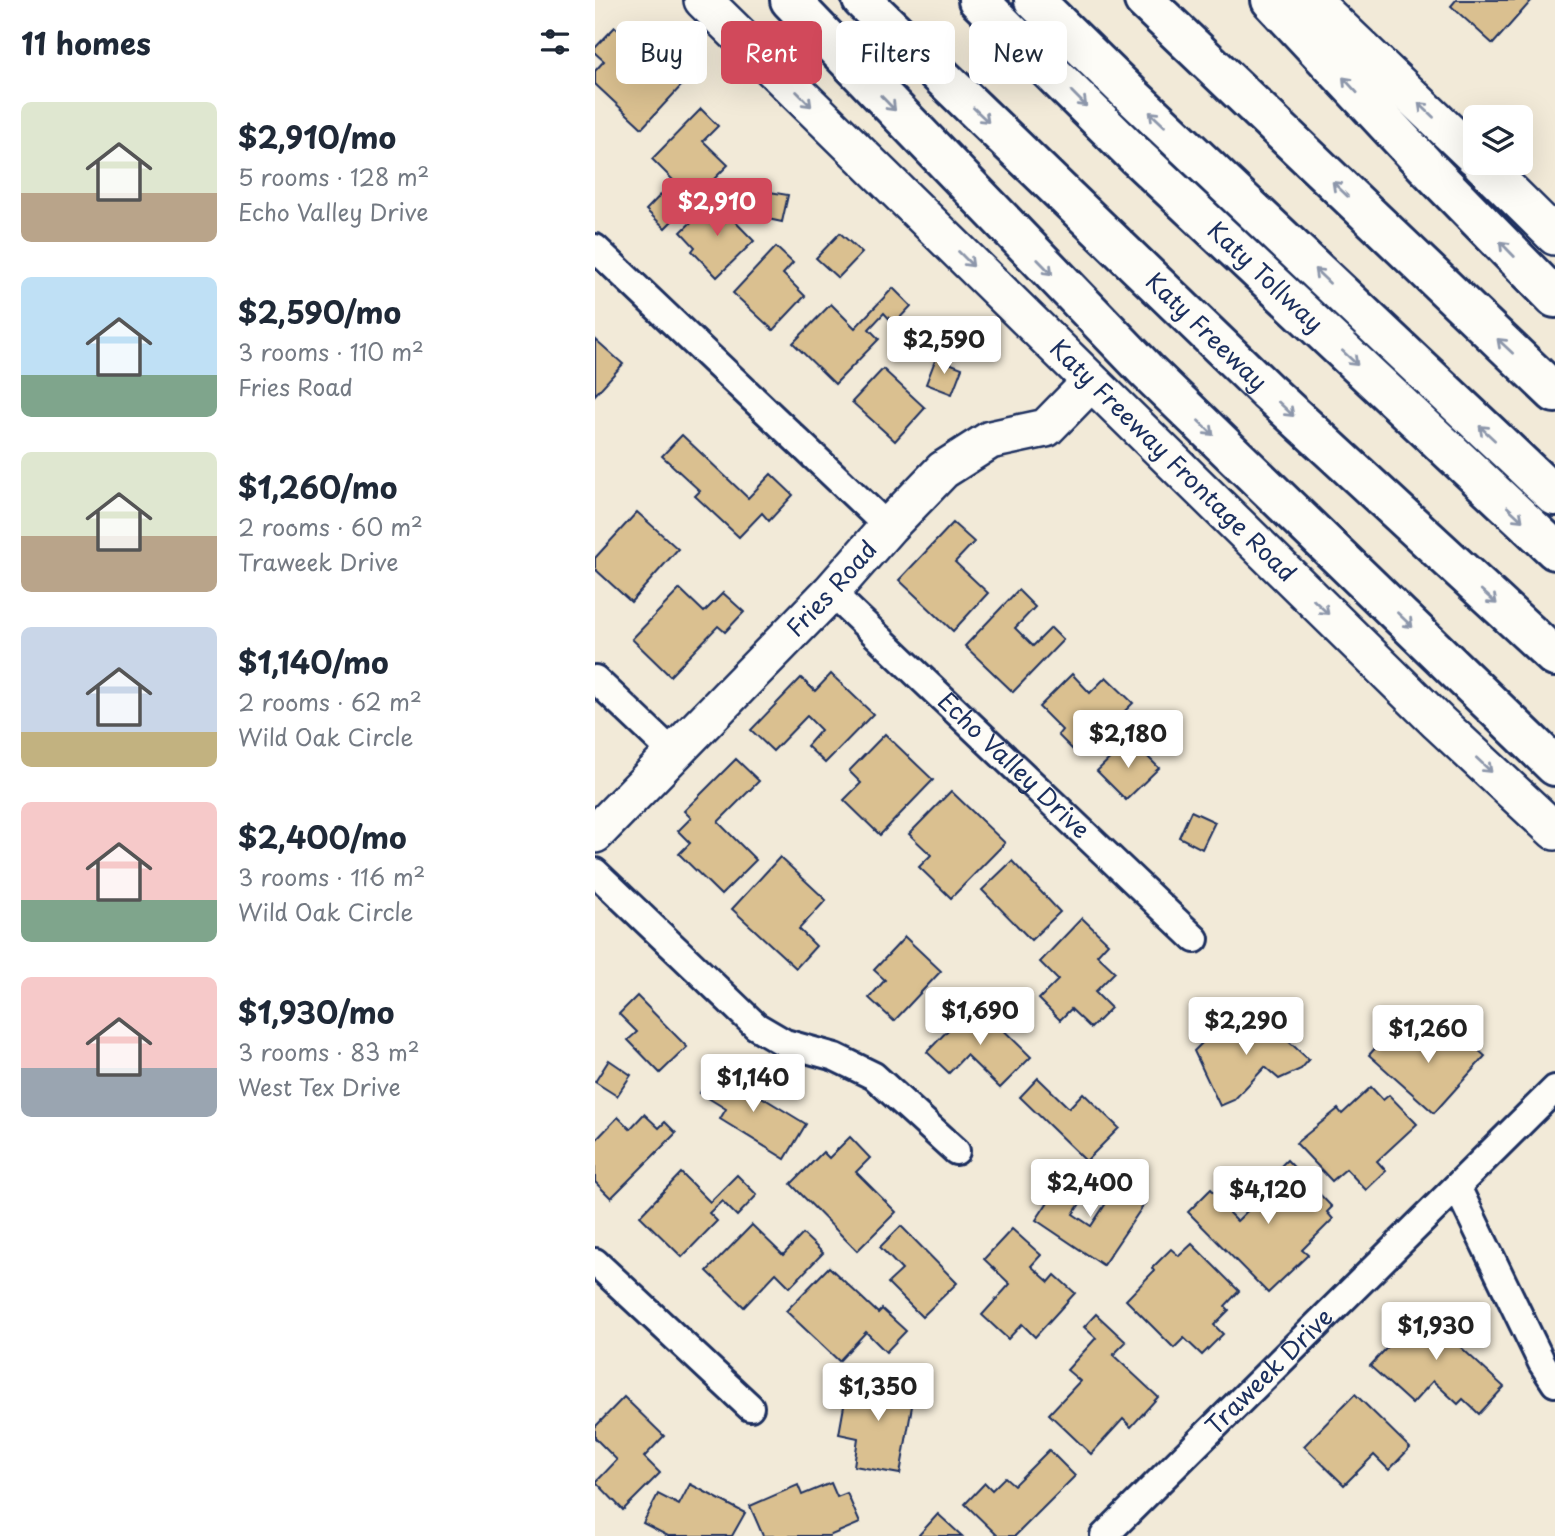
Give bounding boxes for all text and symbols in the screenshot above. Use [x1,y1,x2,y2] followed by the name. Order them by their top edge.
[21,20,151,65] text: 11 homes
[616,21,707,84] chip: Buy
[721,21,822,84] chip: Rent
[836,21,955,84] chip: Filters
[969,21,1067,84] chip: New
[536,23,574,61] icon: filters
[1342,77,1359,94] one-way arrow
[795,91,812,108] one-way arrow
[1070,91,1087,108] one-way arrow
[880,94,897,111] one-way arrow
[1418,101,1435,118] one-way arrow
[1463,105,1533,175] map controls
[1463,105,1533,175] button: layers
[972,107,989,124] one-way arrow
[1149,111,1166,128] one-way arrow
[238,114,396,159] text: $2,910/mo
[77,130,161,214] icon: home
[238,159,429,194] text: 5 rooms · 128 m²
[660,178,774,238] pin: $2,910
[1332,181,1349,198] one-way arrow
[678,183,756,218] text: $2,910
[238,194,428,229] text: Echo Valley Drive
[1200,212,1332,340] street label: Katy Tollway
[1499,241,1516,258] one-way arrow
[957,251,974,268] one-way arrow
[1037,258,1054,275] one-way arrow
[1138,263,1276,398] street label: Katy Freeway
[1313,268,1331,284] one-way arrow
[238,289,401,334] text: $2,590/mo
[77,305,161,389] icon: home
[887,316,1001,376] pin: $2,590
[903,321,985,356] text: $2,590
[1042,330,1305,589] street label: Katy Freeway Frontage Road
[238,334,424,369] text: 3 rooms · 110 m²
[1497,337,1514,354] one-way arrow
[1341,350,1359,366] one-way arrow
[238,369,353,404] text: Fries Road
[1277,401,1295,417] one-way arrow
[1197,420,1214,437] one-way arrow
[1479,424,1496,441] one-way arrow
[238,464,397,509] text: $1,260/mo
[77,480,161,564] icon: home
[1506,506,1524,522] one-way arrow
[238,509,423,544] text: 2 rooms · 60 m²
[777,531,885,644] street label: Fries Road
[238,544,398,579] text: Traweek Drive
[1480,589,1498,605] one-way arrow
[1312,599,1329,616] one-way arrow
[1396,611,1413,628] one-way arrow
[238,639,389,684] text: $1,140/mo
[77,655,161,739] icon: home
[930,683,1099,846] street label: Echo Valley Drive
[238,684,422,719] text: 2 rooms · 62 m²
[1071,710,1185,770] pin: $2,180
[1089,715,1167,750] text: $2,180
[238,719,413,754] text: Wild Oak Circle
[1475,757,1492,774] one-way arrow
[238,814,407,859] text: $2,400/mo
[77,830,161,914] icon: home
[238,859,425,894] text: 3 rooms · 116 m²
[238,894,413,929] text: Wild Oak Circle
[923,988,1037,1047] pin: $1,690
[238,989,394,1034] text: $1,930/mo
[941,992,1019,1027] text: $1,690
[1189,998,1303,1057] pin: $2,290
[1205,1002,1287,1037] text: $2,290
[77,1005,161,1089] icon: home
[1371,1006,1485,1065] pin: $1,260
[1388,1010,1468,1045] text: $1,260
[238,1034,420,1069] text: 3 rooms · 83 m²
[696,1054,810,1114] pin: $1,140
[717,1059,789,1094] text: $1,140
[238,1069,401,1104] text: West Tex Drive
[1033,1160,1147,1219] pin: $2,400
[1047,1164,1133,1199] text: $2,400
[1211,1166,1325,1226] pin: $4,120
[1229,1171,1307,1206] text: $4,120
[1196,1299,1340,1442] street label: Traweek Drive
[1379,1302,1493,1362] pin: $1,930
[1398,1307,1474,1342] text: $1,930
[821,1364,935,1423] pin: $1,350
[839,1368,917,1403] text: $1,350

